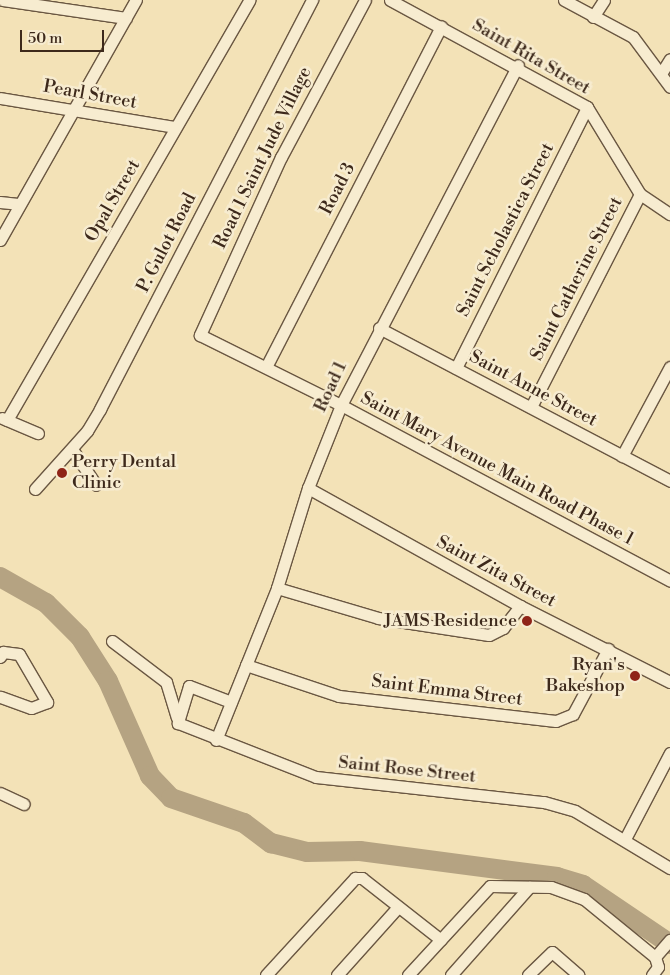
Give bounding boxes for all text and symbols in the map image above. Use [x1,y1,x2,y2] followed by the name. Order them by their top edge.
[468,14,594,100] street label: Saint Rita Street
[22,20,106,52] scale bar
[28,29,62,48] text: 50 m
[209,63,317,253] street label: Road 1 Saint Jude Village
[41,76,139,114] street label: Pearl Street
[453,140,559,320] street label: Saint Scholastica Street
[81,156,145,246] street label: Opal Street
[316,159,360,219] street label: Road 3
[133,190,201,296] street label: P. Gulot Road
[526,194,628,364] street label: Saint Catherine Street
[465,346,601,432] street label: Saint Anne Street
[310,358,352,416] street label: Road 1
[357,388,637,550] street label: Saint Mary Avenue Main Road Phase 1
[72,452,176,494] place label: Perry Dental Clinic
[56,467,68,479] marker: Perry Dental Clinic
[433,531,559,613] street label: Saint Zita Street
[384,610,517,632] place label: JAMS Residence
[521,615,533,627] marker: JAMS Residence
[546,655,625,698] place label: Ryan's Bakeshop
[629,670,641,682] marker: Ryan's Bakeshop
[370,671,524,711] street label: Saint Emma Street
[337,752,477,788] street label: Saint Rose Street

